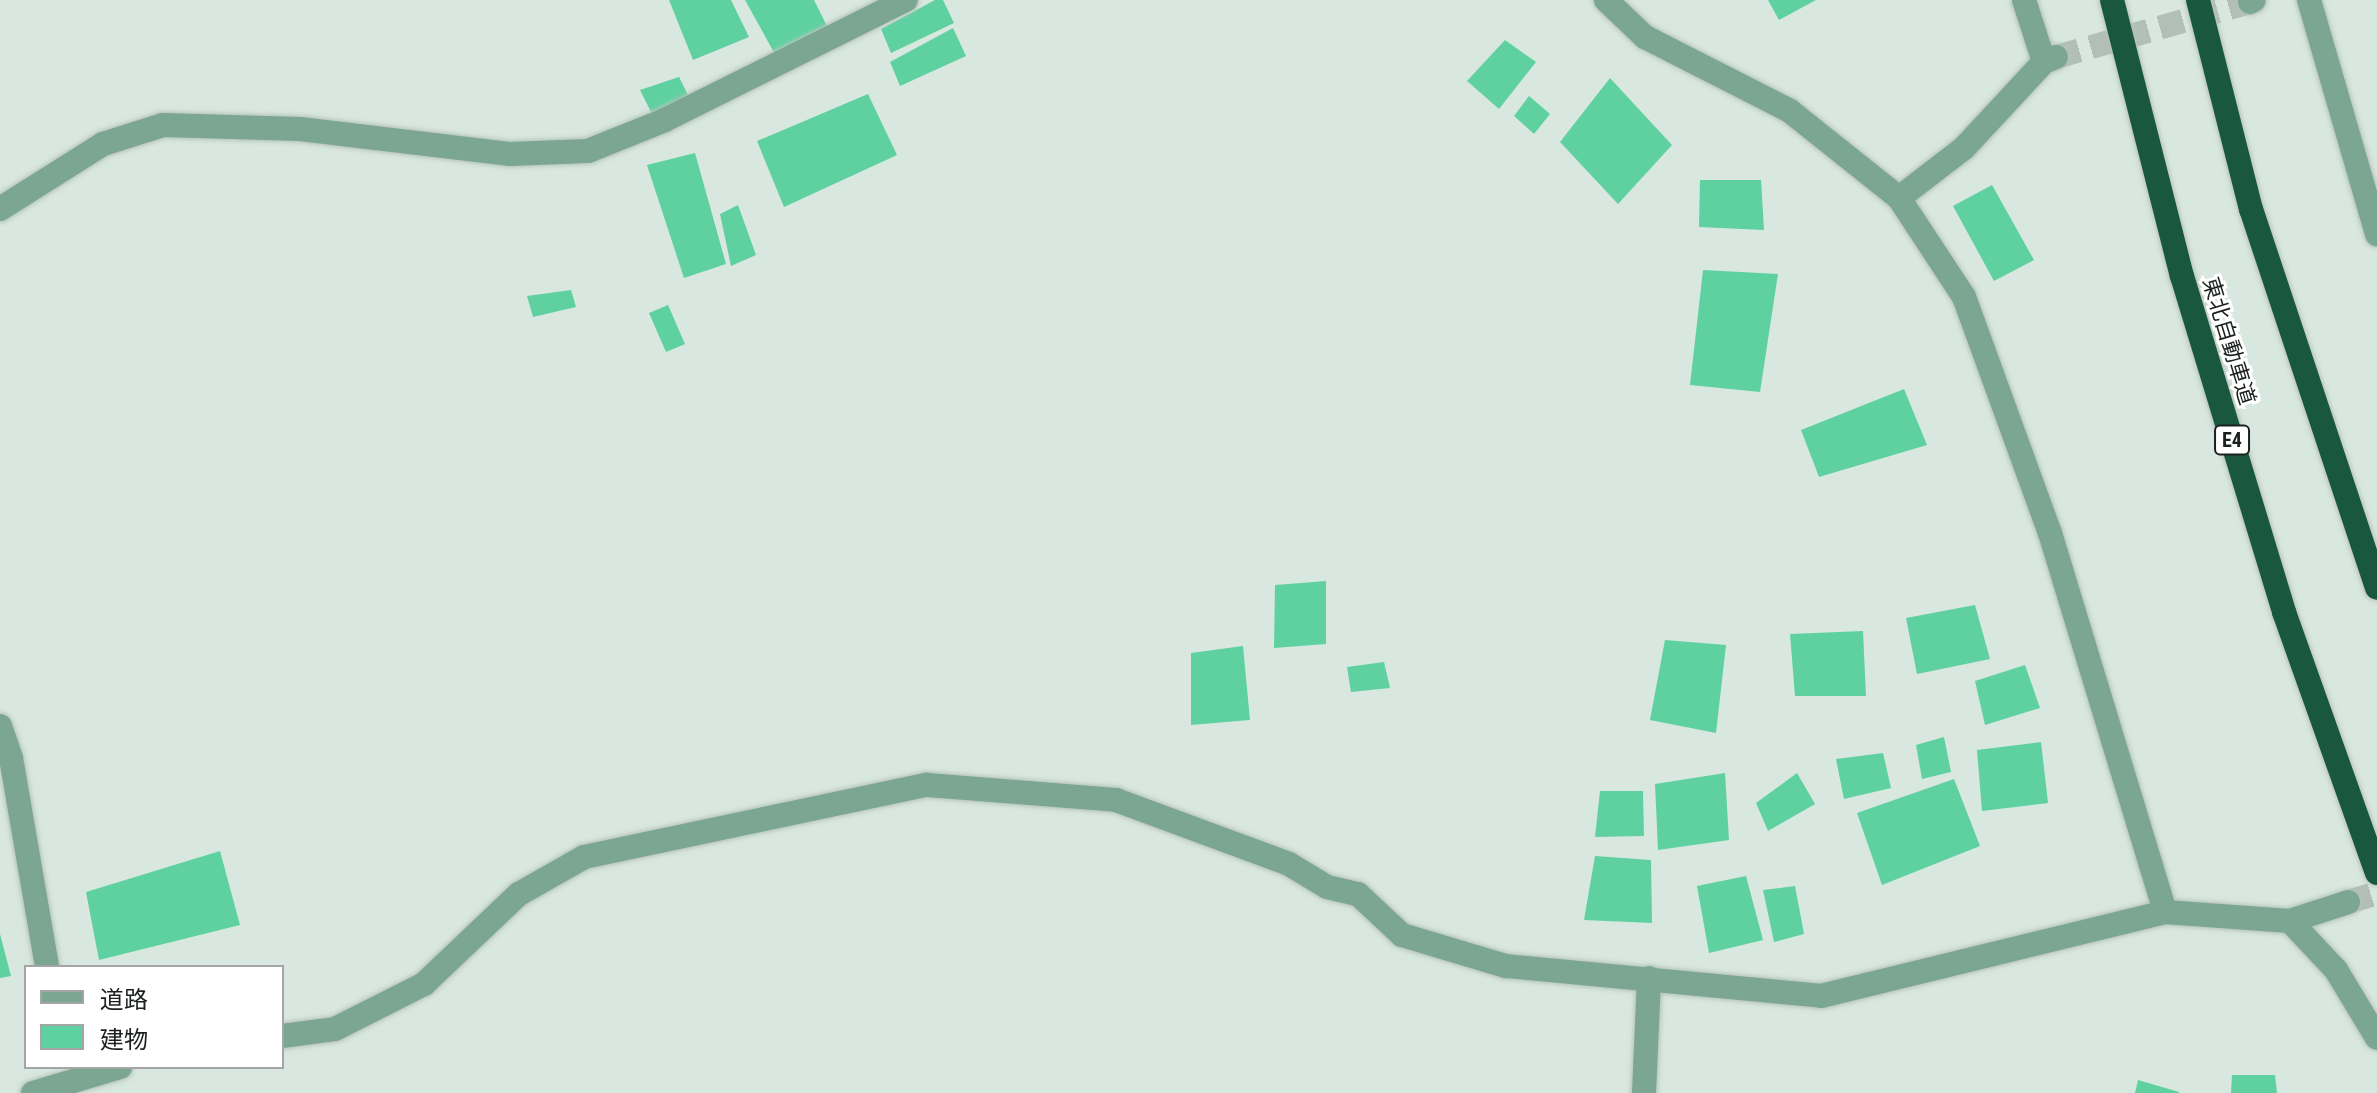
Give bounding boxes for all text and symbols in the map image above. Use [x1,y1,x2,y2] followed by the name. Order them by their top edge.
[2197,274,2261,408] street label: 東北自動車道
[2214,424,2250,456] road number: E4
[24,965,284,1069] legend
[100,986,148,1014] text: 道路
[100,1026,148,1054] text: 建物

